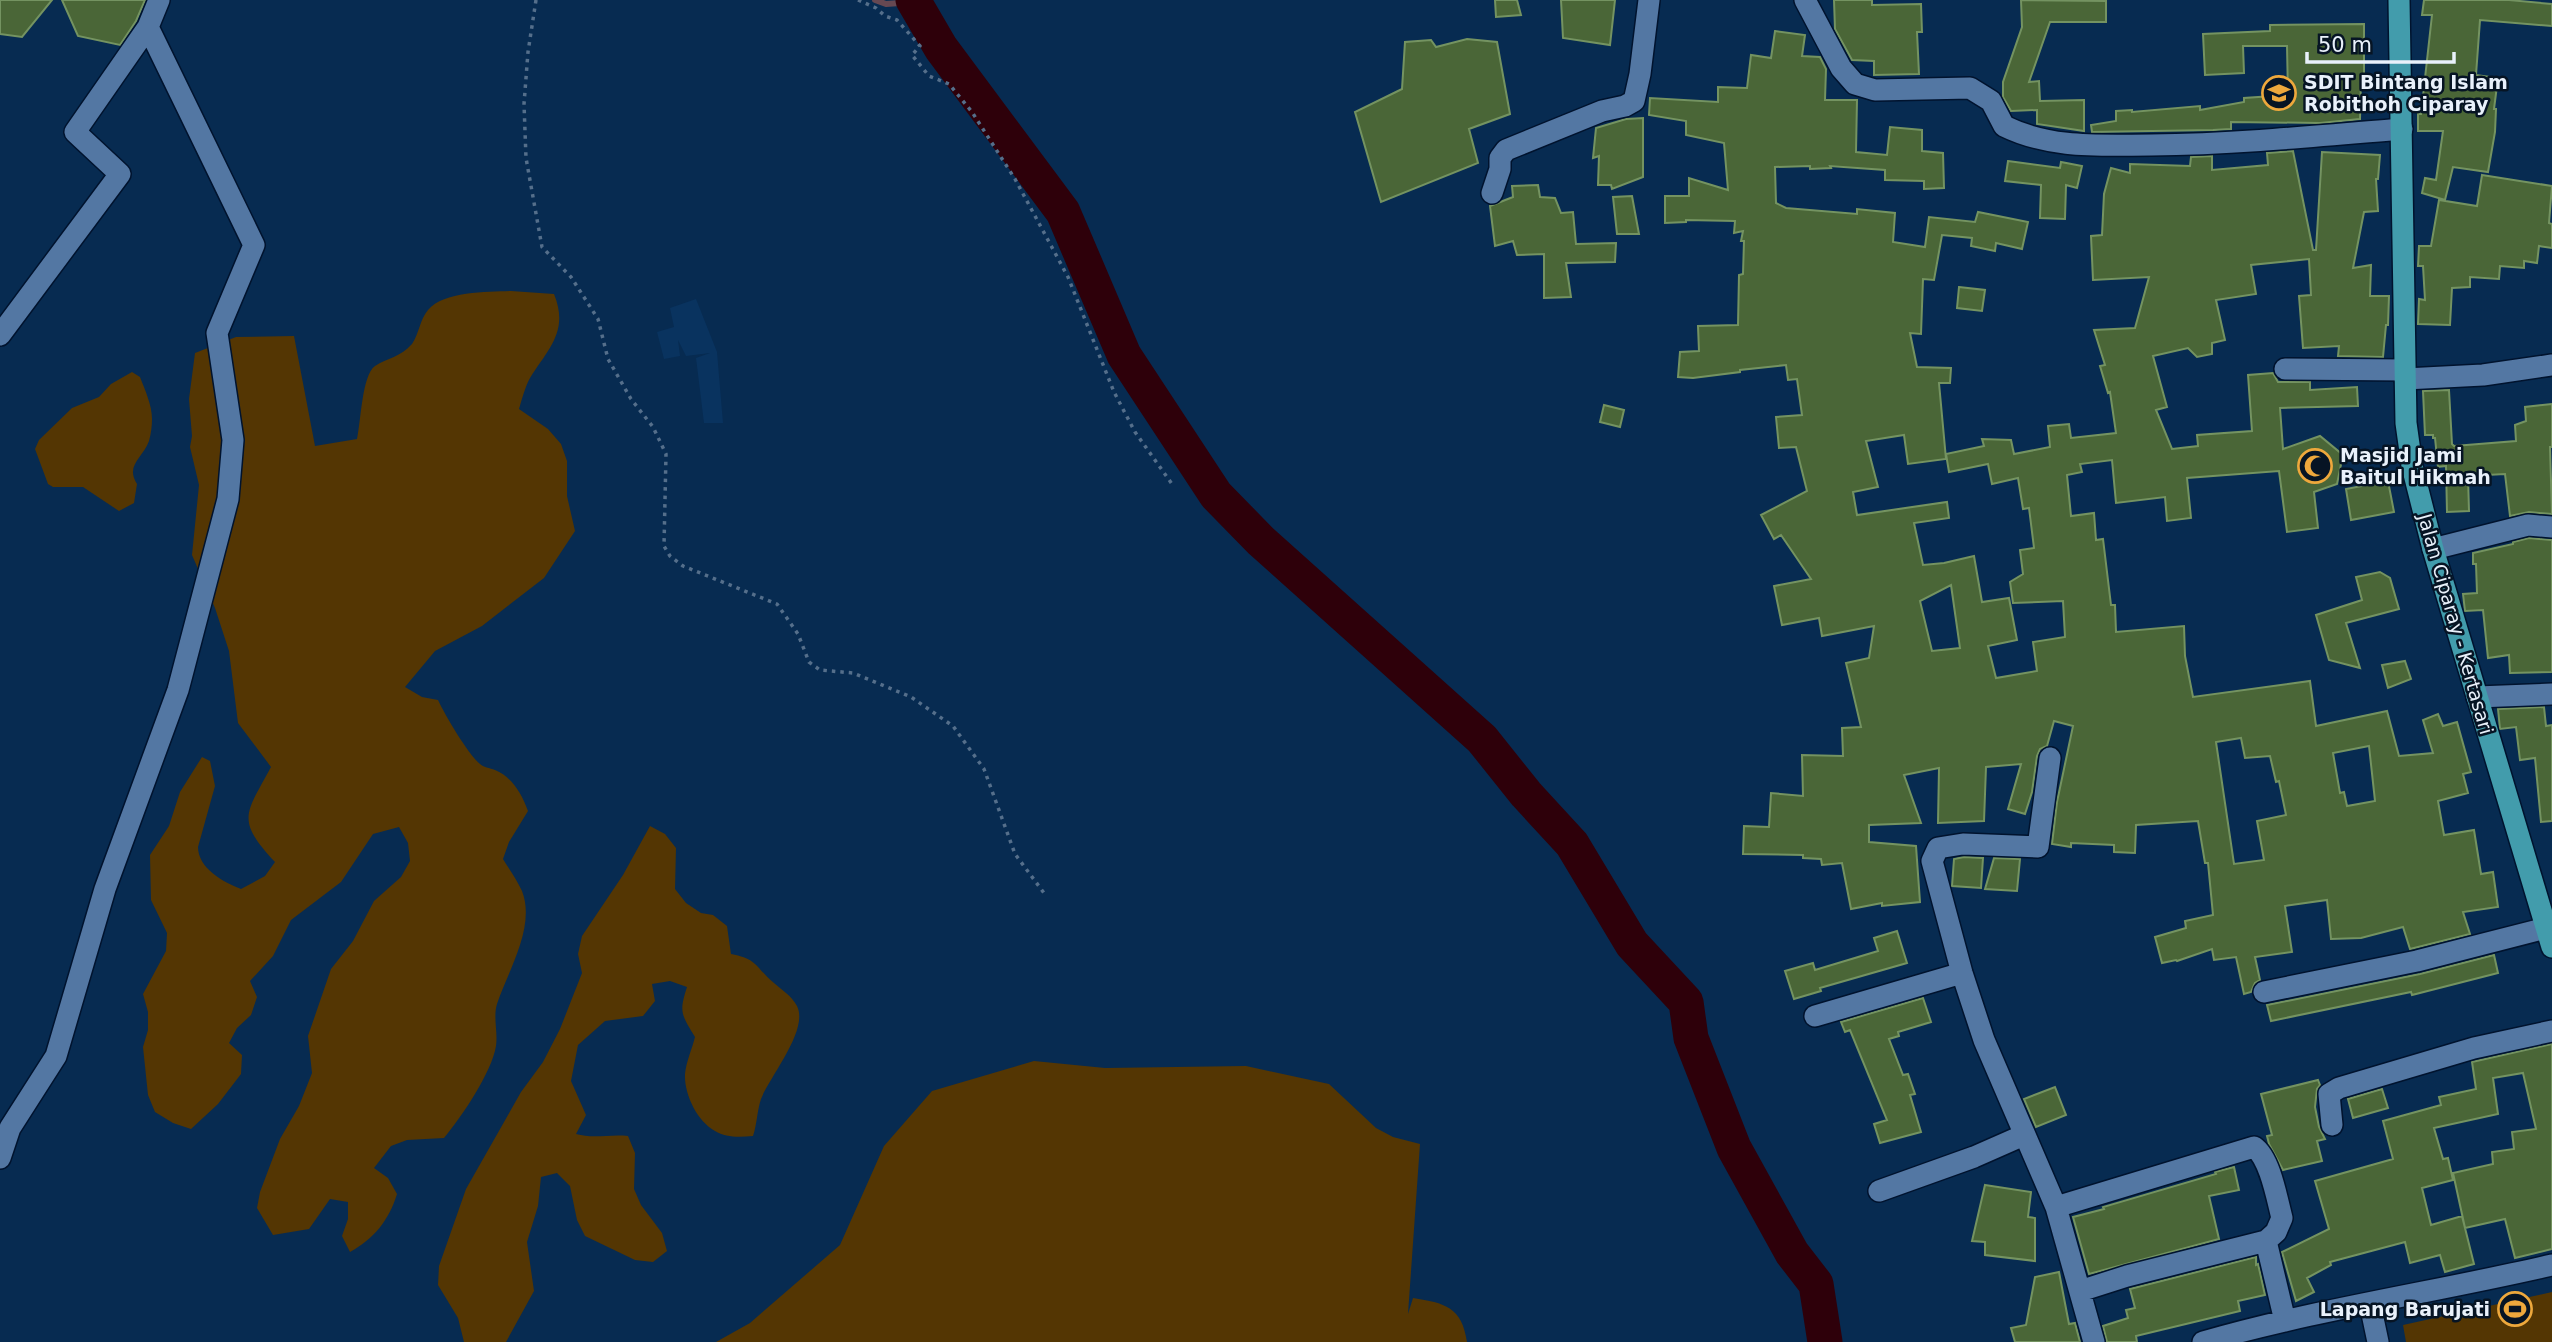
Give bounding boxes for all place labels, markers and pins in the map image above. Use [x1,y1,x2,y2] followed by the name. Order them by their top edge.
[2304,71,2508,115] place label: SDIT Bintang Islam Robithoh Ciparay
[2260,74,2298,112] school or university icon: SDIT Bintang Islam Robithoh Ciparay
[2340,444,2491,488] place label: Masjid Jami Baitul Hikmah
[2296,447,2334,485] mosque icon: Masjid Jami Baitul Hikmah
[2496,1290,2534,1328] sports icon: Lapang Barujati
[2320,1298,2490,1320] place label: Lapang Barujati

